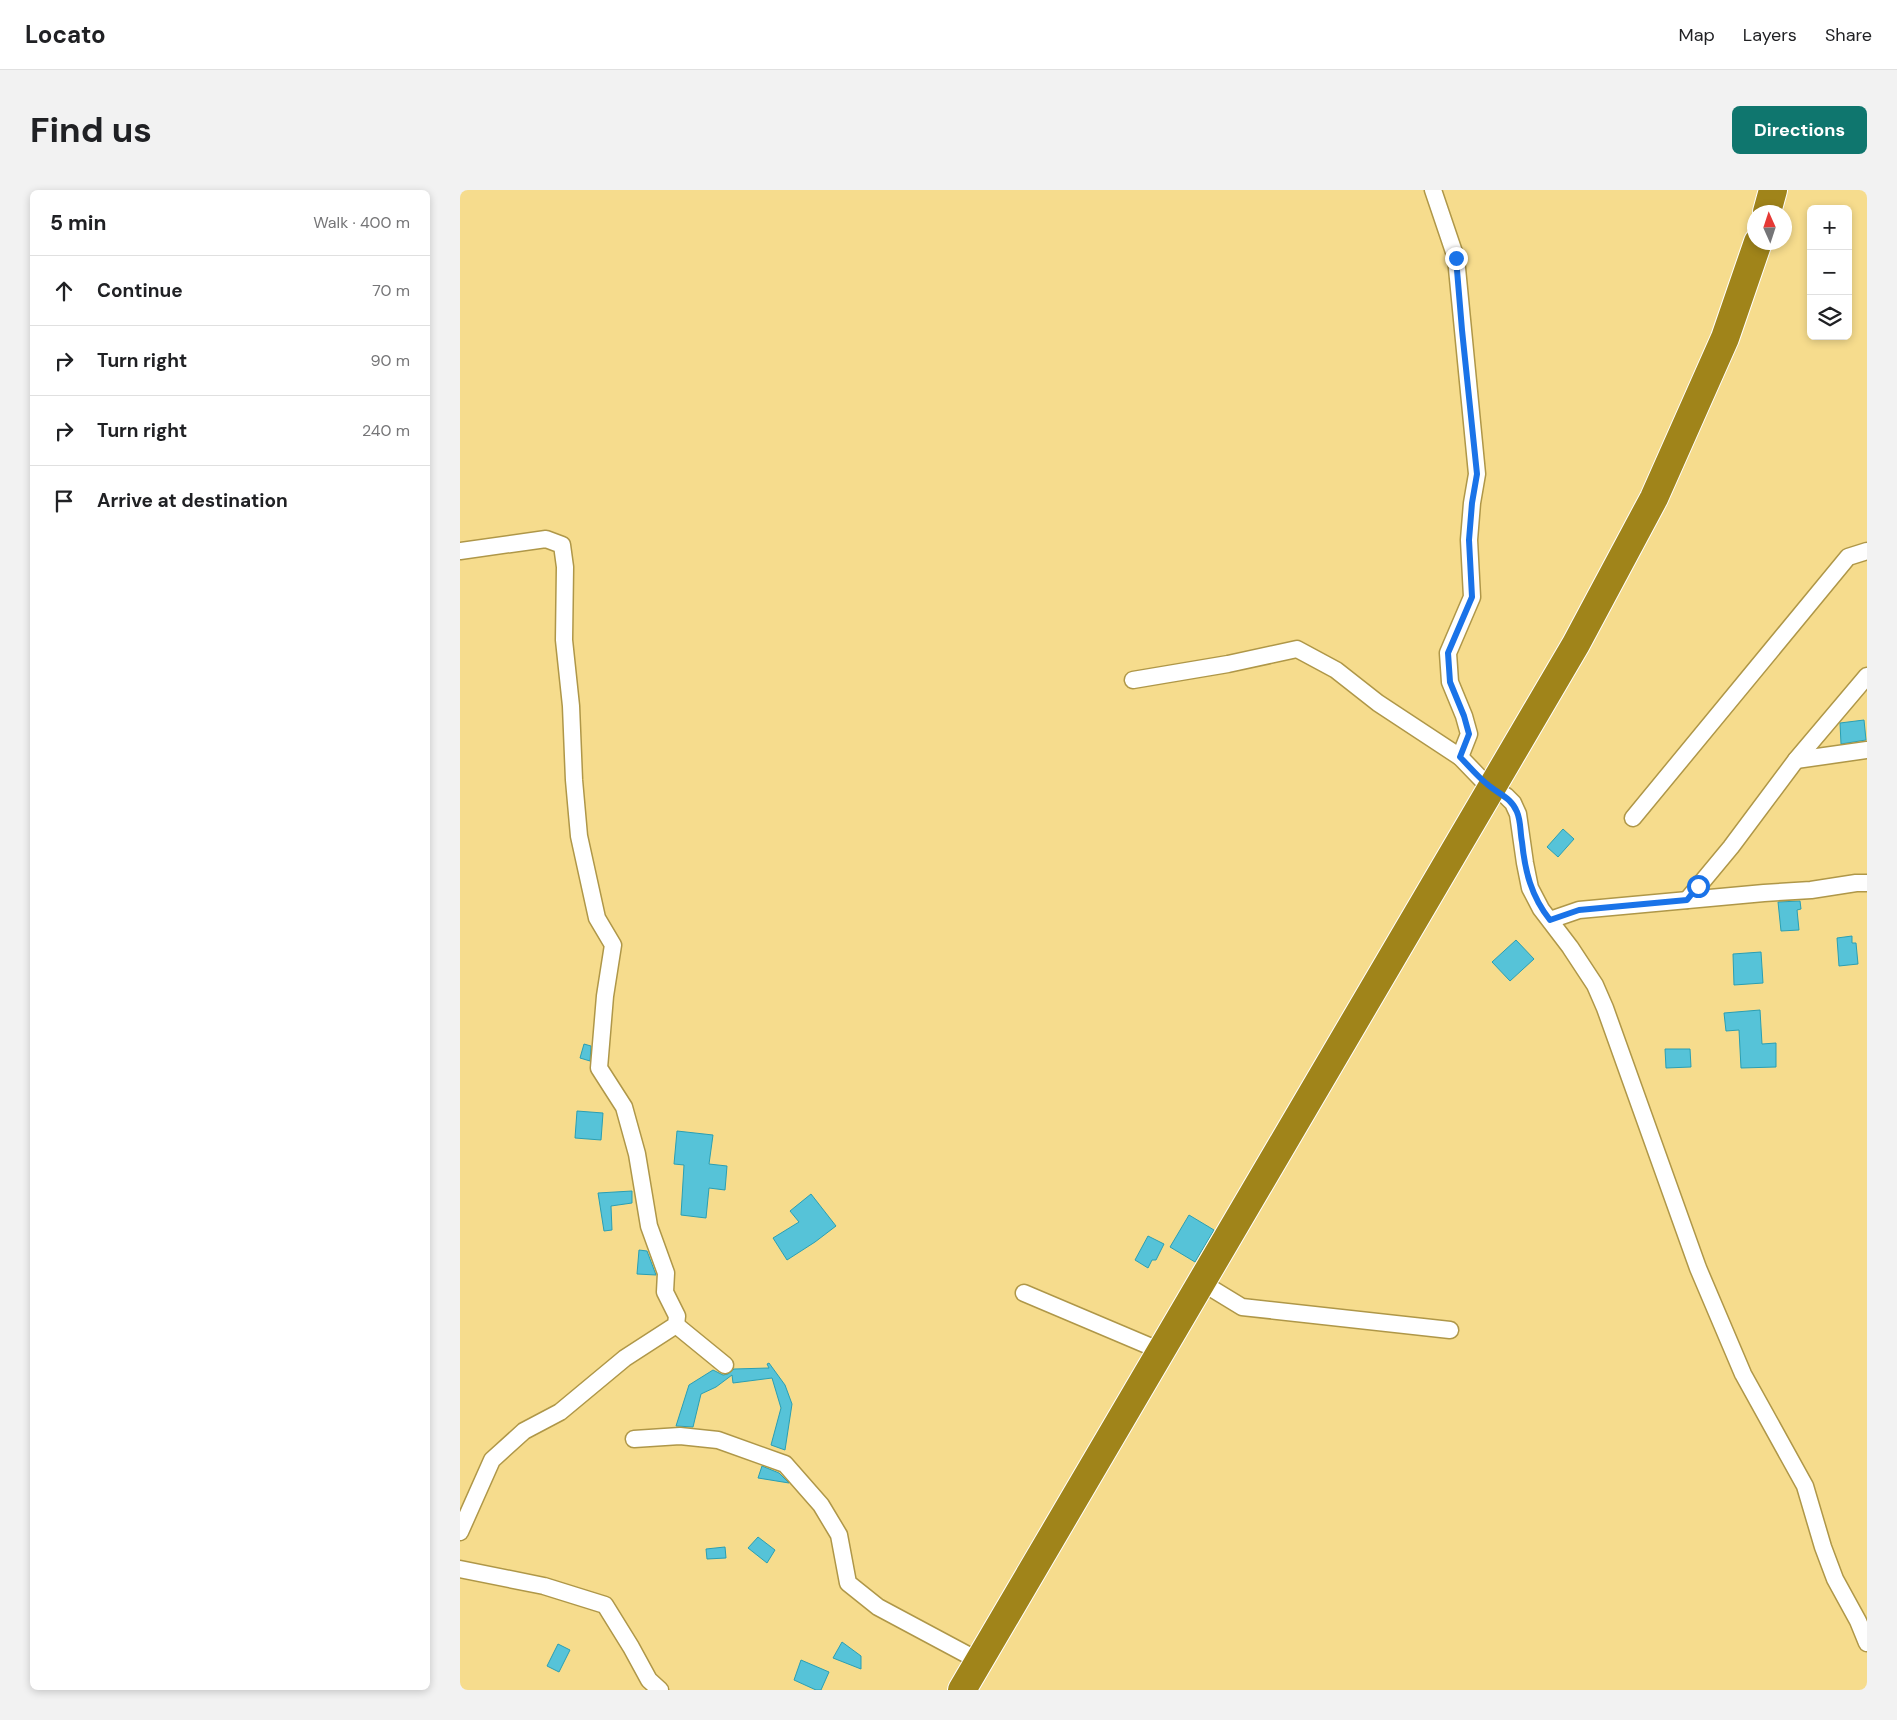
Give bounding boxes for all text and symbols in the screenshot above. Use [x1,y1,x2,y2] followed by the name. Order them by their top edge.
[25,19,106,50] text: Locato
[1679,23,1715,47] text: Map
[1743,23,1797,47] text: Layers
[1825,23,1872,47] text: Share
[1732,106,1867,154] button: Directions
[30,107,152,153] text: Find us
[1747,205,1792,250] north arrow
[1807,205,1852,340] map controls
[1807,205,1852,250] button: +
[50,209,106,237] text: 5 min
[313,212,410,233] text: Walk · 400 m
[1445,247,1468,270] route end
[1807,250,1852,295] button: −
[50,277,78,305] icon: ahead
[97,278,183,303] text: Continue
[372,280,410,301] text: 70 m
[1807,295,1852,340] button: layers
[50,347,78,375] icon: right
[97,348,187,373] text: Turn right
[370,350,410,371] text: 90 m
[50,417,78,445] icon: right
[97,418,187,443] text: Turn right
[362,420,410,441] text: 240 m
[50,487,78,515] icon: arrive
[97,488,288,513] text: Arrive at destination
[1687,875,1710,898] route start

